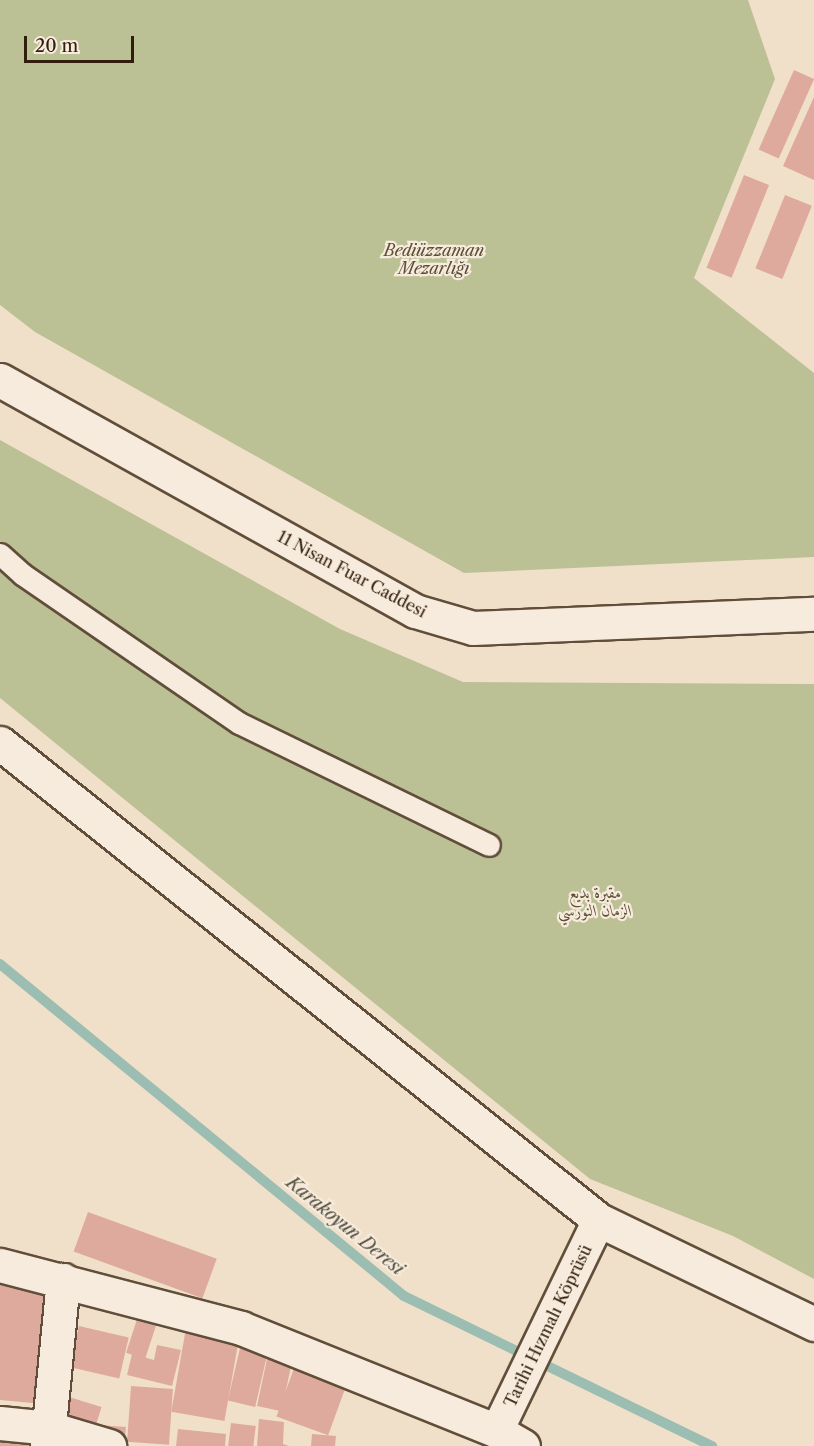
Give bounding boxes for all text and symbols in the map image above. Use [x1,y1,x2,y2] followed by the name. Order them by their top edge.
[27,24,136,62] scale bar
[35,35,78,57] text: 20 m
[384,240,484,278] park label: Bediüzzaman Mezarlığı
[274,527,430,621] street label: 11 Nisan Fuar Caddesi
[558,882,632,920] park label: مقبرة بديع الزمان النورسي
[282,1172,408,1280] water label: Karakoyun Deresi
[500,1242,596,1410] street label: Tarihi Hızmalı Köprüsü

